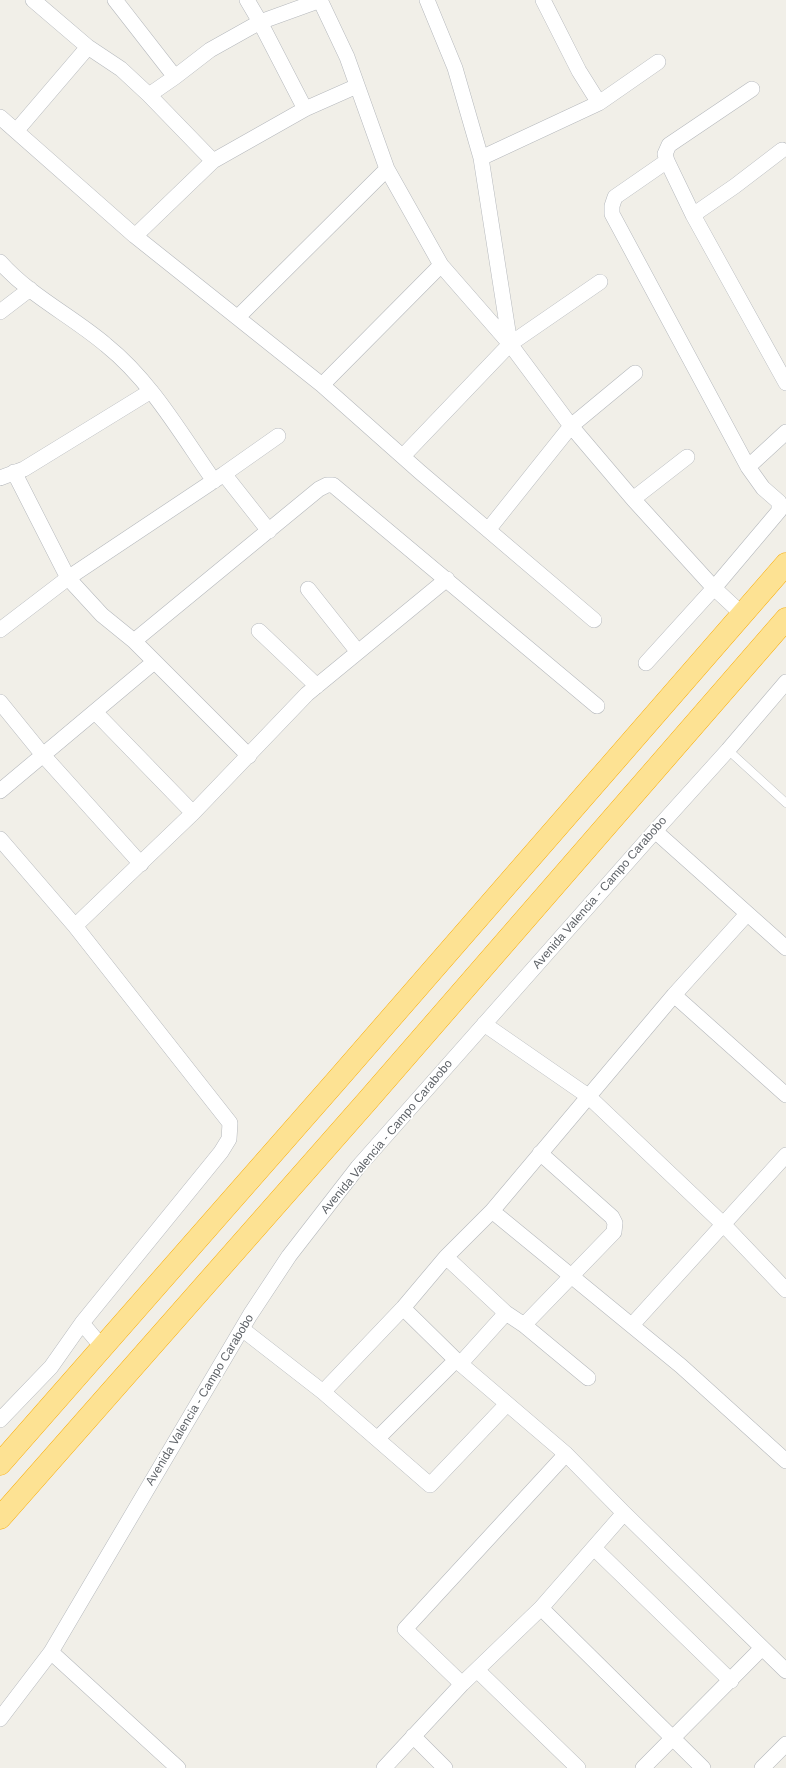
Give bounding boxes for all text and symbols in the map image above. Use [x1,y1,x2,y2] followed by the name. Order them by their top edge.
[530,814,670,972] street label: Avenida Valencia - Campo Carabobo
[318,1057,456,1217] street label: Avenida Valencia - Campo Carabobo
[143,1312,257,1488] street label: Avenida Valencia - Campo Carabobo

